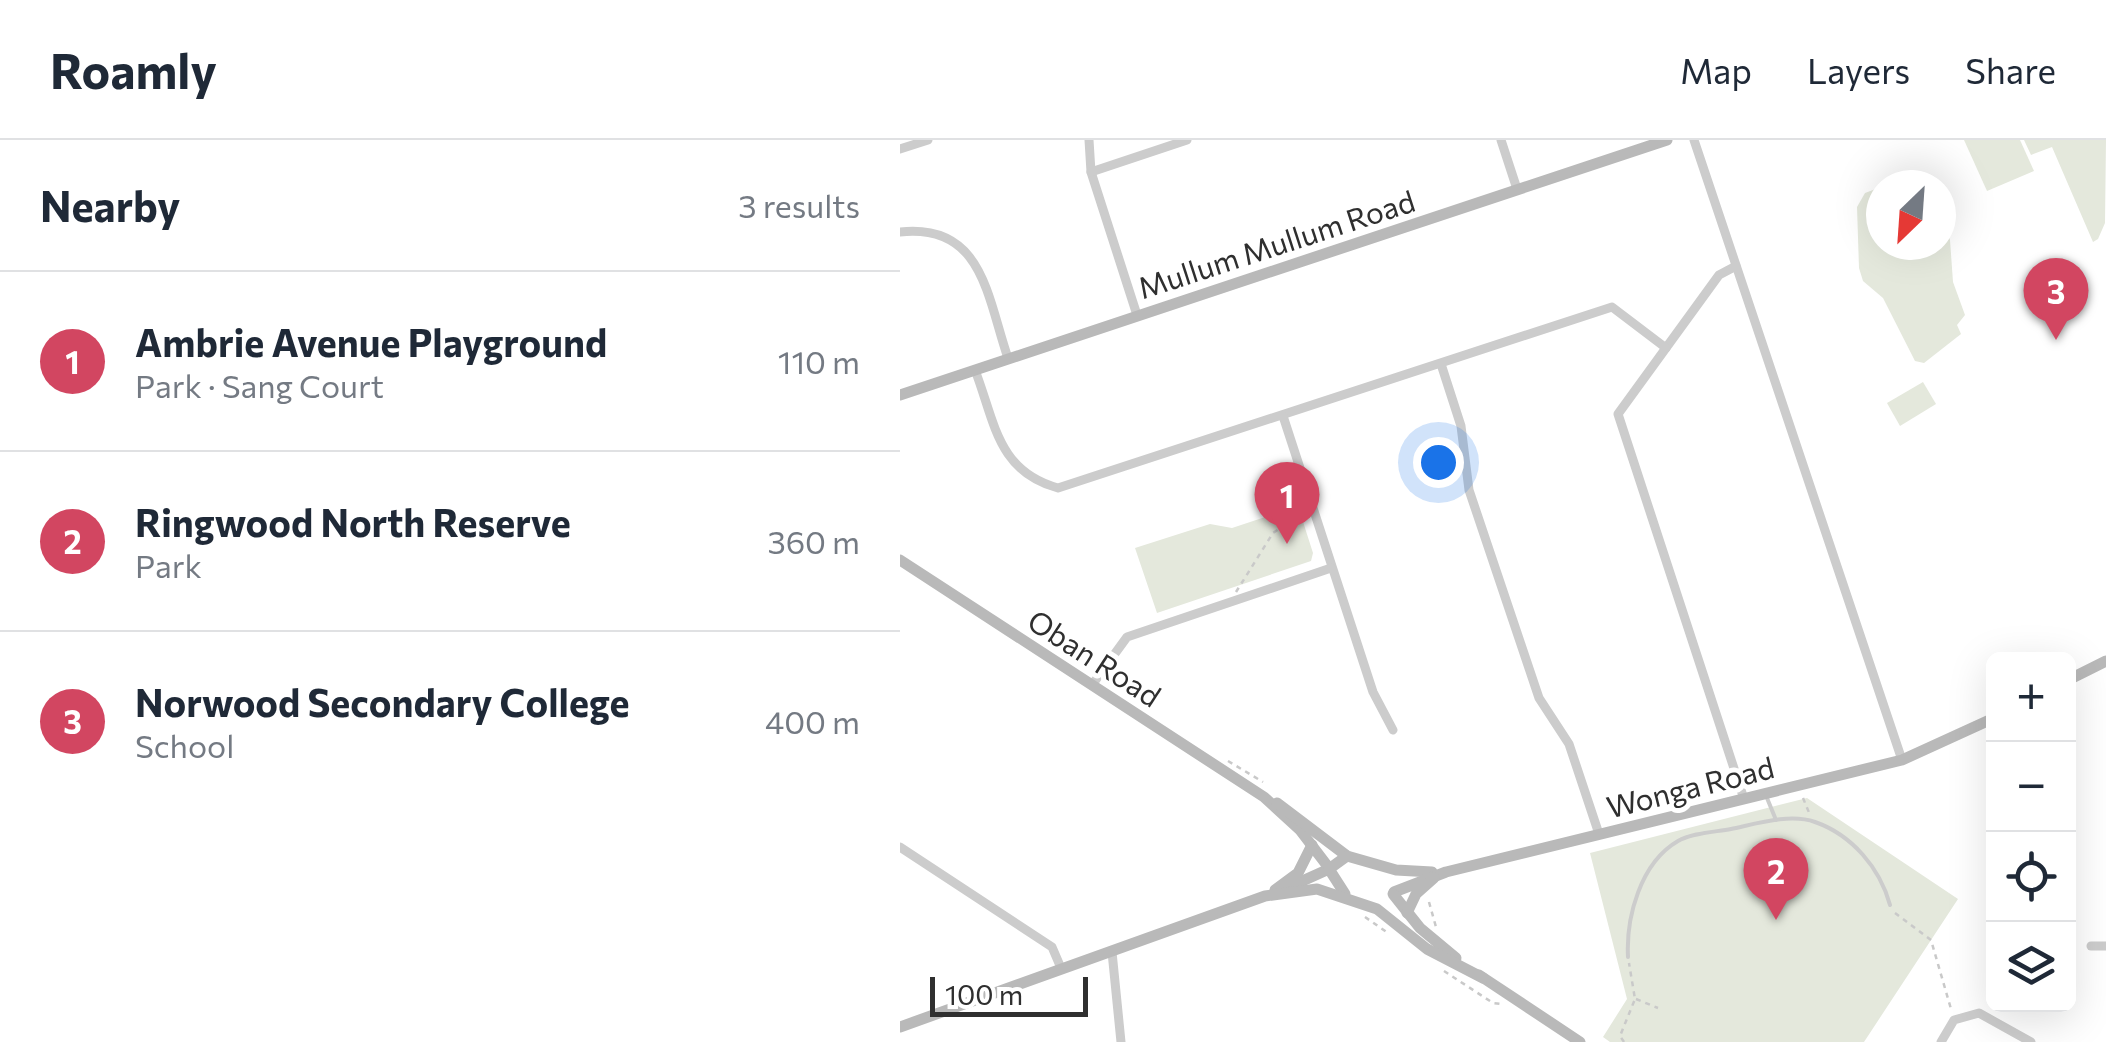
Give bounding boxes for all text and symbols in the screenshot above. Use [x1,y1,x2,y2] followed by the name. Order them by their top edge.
[50,40,217,99] text: Roamly
[1680,48,1752,91] text: Map
[1807,48,1910,91] text: Layers
[1965,48,2056,91] text: Share
[1866,170,1956,260] north arrow
[40,179,180,231] text: Nearby
[1133,181,1419,305] street label: Mullum Mullum Road
[738,185,860,225] text: 3 results
[2024,258,2088,340] pin: 3
[135,318,607,365] text: Ambrie Avenue Playground
[65,341,80,381] text: 1
[778,341,860,381] text: 110 m
[135,365,384,405] text: Park · Sang Court
[1413,437,1464,488] your location
[1254,462,1320,544] pin: 1
[135,498,571,545] text: Ringwood North Reserve
[63,521,82,561] text: 2
[767,521,860,561] text: 360 m
[135,545,202,585] text: Park
[1022,600,1168,714] street label: Oban Road
[1986,652,2076,1012] map controls
[1986,652,2076,742] button: +
[135,678,629,725] text: Norwood Secondary College
[63,701,82,741] text: 3
[765,701,860,741] text: 400 m
[135,725,234,765] text: School
[1986,742,2076,832] button: −
[1602,747,1778,825] street label: Wonga Road
[1986,832,2076,922] button: locate
[1744,838,1808,920] pin: 2
[1986,922,2076,1012] button: layers
[930,972,1088,1016] scale bar
[945,977,1023,1011] text: 100 m

